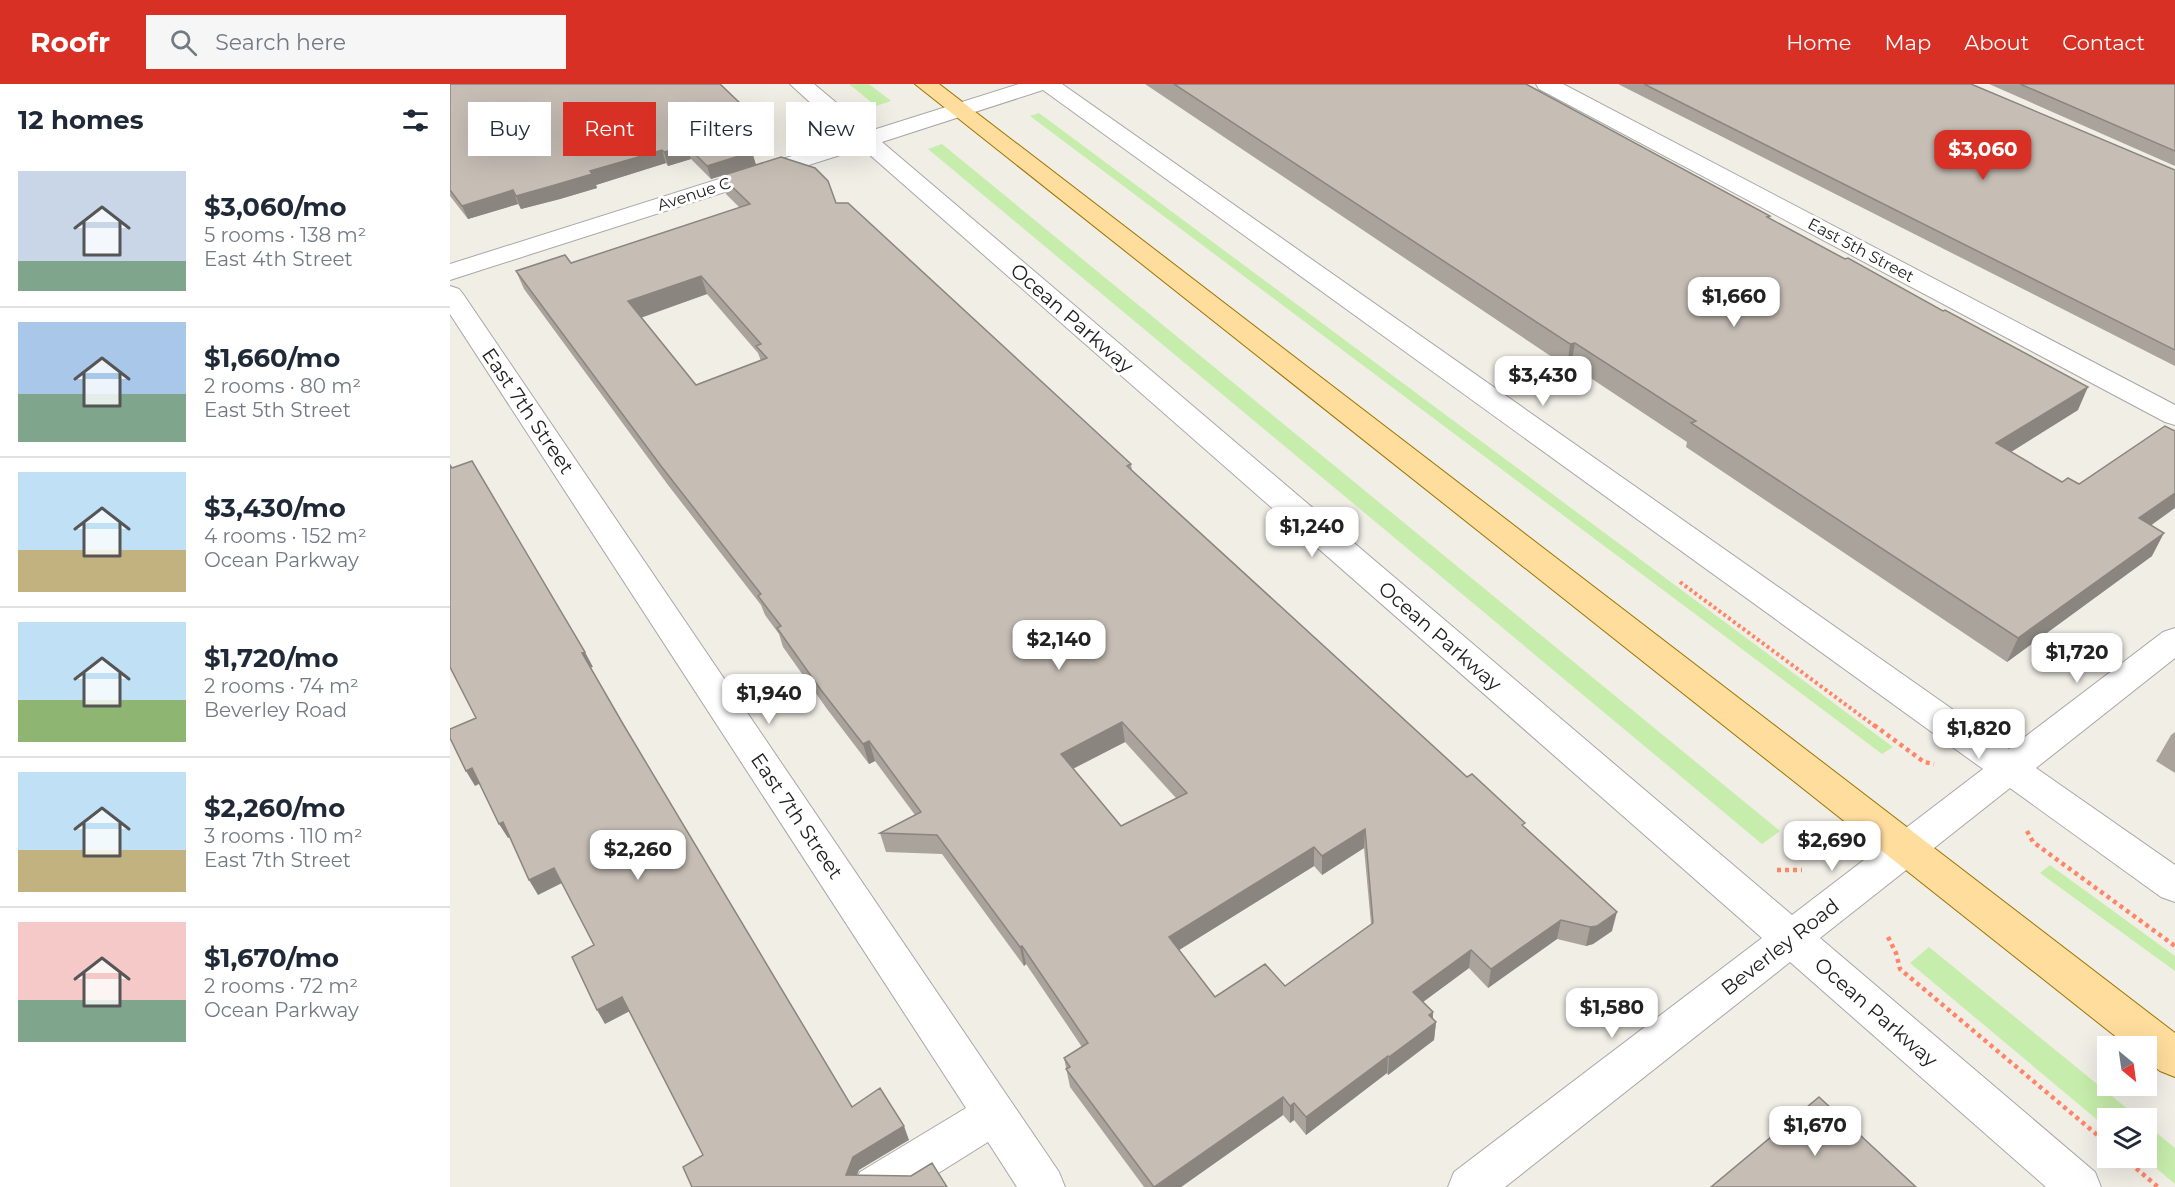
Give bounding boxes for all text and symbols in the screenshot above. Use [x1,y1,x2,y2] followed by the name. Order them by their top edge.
[146,15,566,69] search box
[30,25,110,59] text: Roofr
[167,26,200,59] icon: search
[215,29,346,56] text: Search here
[1786,30,1851,55] text: Home
[1884,30,1931,55] text: Map
[1964,30,2029,55] text: About
[2062,30,2145,55] text: Contact
[468,102,551,156] chip: Buy
[563,102,656,156] chip: Rent
[668,102,774,156] chip: Filters
[786,102,876,156] chip: New
[18,104,144,136] text: 12 homes
[399,104,432,137] icon: filters
[1934,130,2032,181] pin: $3,060
[1948,137,2018,161] text: $3,060
[655,173,733,215] street label: Avenue C
[204,191,347,223] text: $3,060/mo
[66,195,138,267] icon: home
[1805,214,1918,286] street label: East 5th Street
[204,223,366,247] text: 5 rooms · 138 m²
[204,247,353,271] text: East 4th Street
[1006,258,1138,378] street label: Ocean Parkway
[1685,277,1783,328] pin: $1,660
[1702,284,1766,308] text: $1,660
[204,342,340,374] text: $1,660/mo
[477,343,579,479] street label: East 7th Street
[66,346,138,418] icon: home
[1494,356,1592,407] pin: $3,430
[1509,363,1577,387] text: $3,430
[204,374,361,398] text: 2 rooms · 80 m²
[204,398,351,422] text: East 5th Street
[204,492,346,524] text: $3,430/mo
[66,496,138,568] icon: home
[1263,507,1361,558] pin: $1,240
[1280,514,1344,538] text: $1,240
[204,524,367,548] text: 4 rooms · 152 m²
[204,548,359,572] text: Ocean Parkway
[1374,576,1506,696] street label: Ocean Parkway
[1010,620,1108,671] pin: $2,140
[1027,627,1091,651] text: $2,140
[2028,633,2126,684] pin: $1,720
[2045,640,2109,664] text: $1,720
[204,642,338,674] text: $1,720/mo
[66,646,138,718] icon: home
[204,674,359,698] text: 2 rooms · 74 m²
[720,674,818,725] pin: $1,940
[736,681,802,705] text: $1,940
[204,698,347,722] text: Beverley Road
[1930,709,2028,760] pin: $1,820
[1947,716,2011,740] text: $1,820
[746,748,848,884] street label: East 7th Street
[204,792,345,824] text: $2,260/mo
[66,796,138,868] icon: home
[1783,821,1881,872] pin: $2,690
[204,824,363,848] text: 3 rooms · 110 m²
[1798,828,1866,852] text: $2,690
[589,830,687,881] pin: $2,260
[604,837,672,861] text: $2,260
[204,848,351,872] text: East 7th Street
[1716,893,1844,1001] street label: Beverley Road
[204,942,339,974] text: $1,670/mo
[66,946,138,1018] icon: home
[1810,952,1942,1072] street label: Ocean Parkway
[204,974,358,998] text: 2 rooms · 72 m²
[1563,988,1661,1039] pin: $1,580
[1580,995,1644,1019] text: $1,580
[204,998,359,1022] text: Ocean Parkway
[2097,1036,2157,1096] north arrow
[2097,1036,2157,1168] map controls
[1766,1106,1864,1157] pin: $1,670
[2097,1108,2157,1168] button: layers
[1783,1113,1847,1137] text: $1,670

